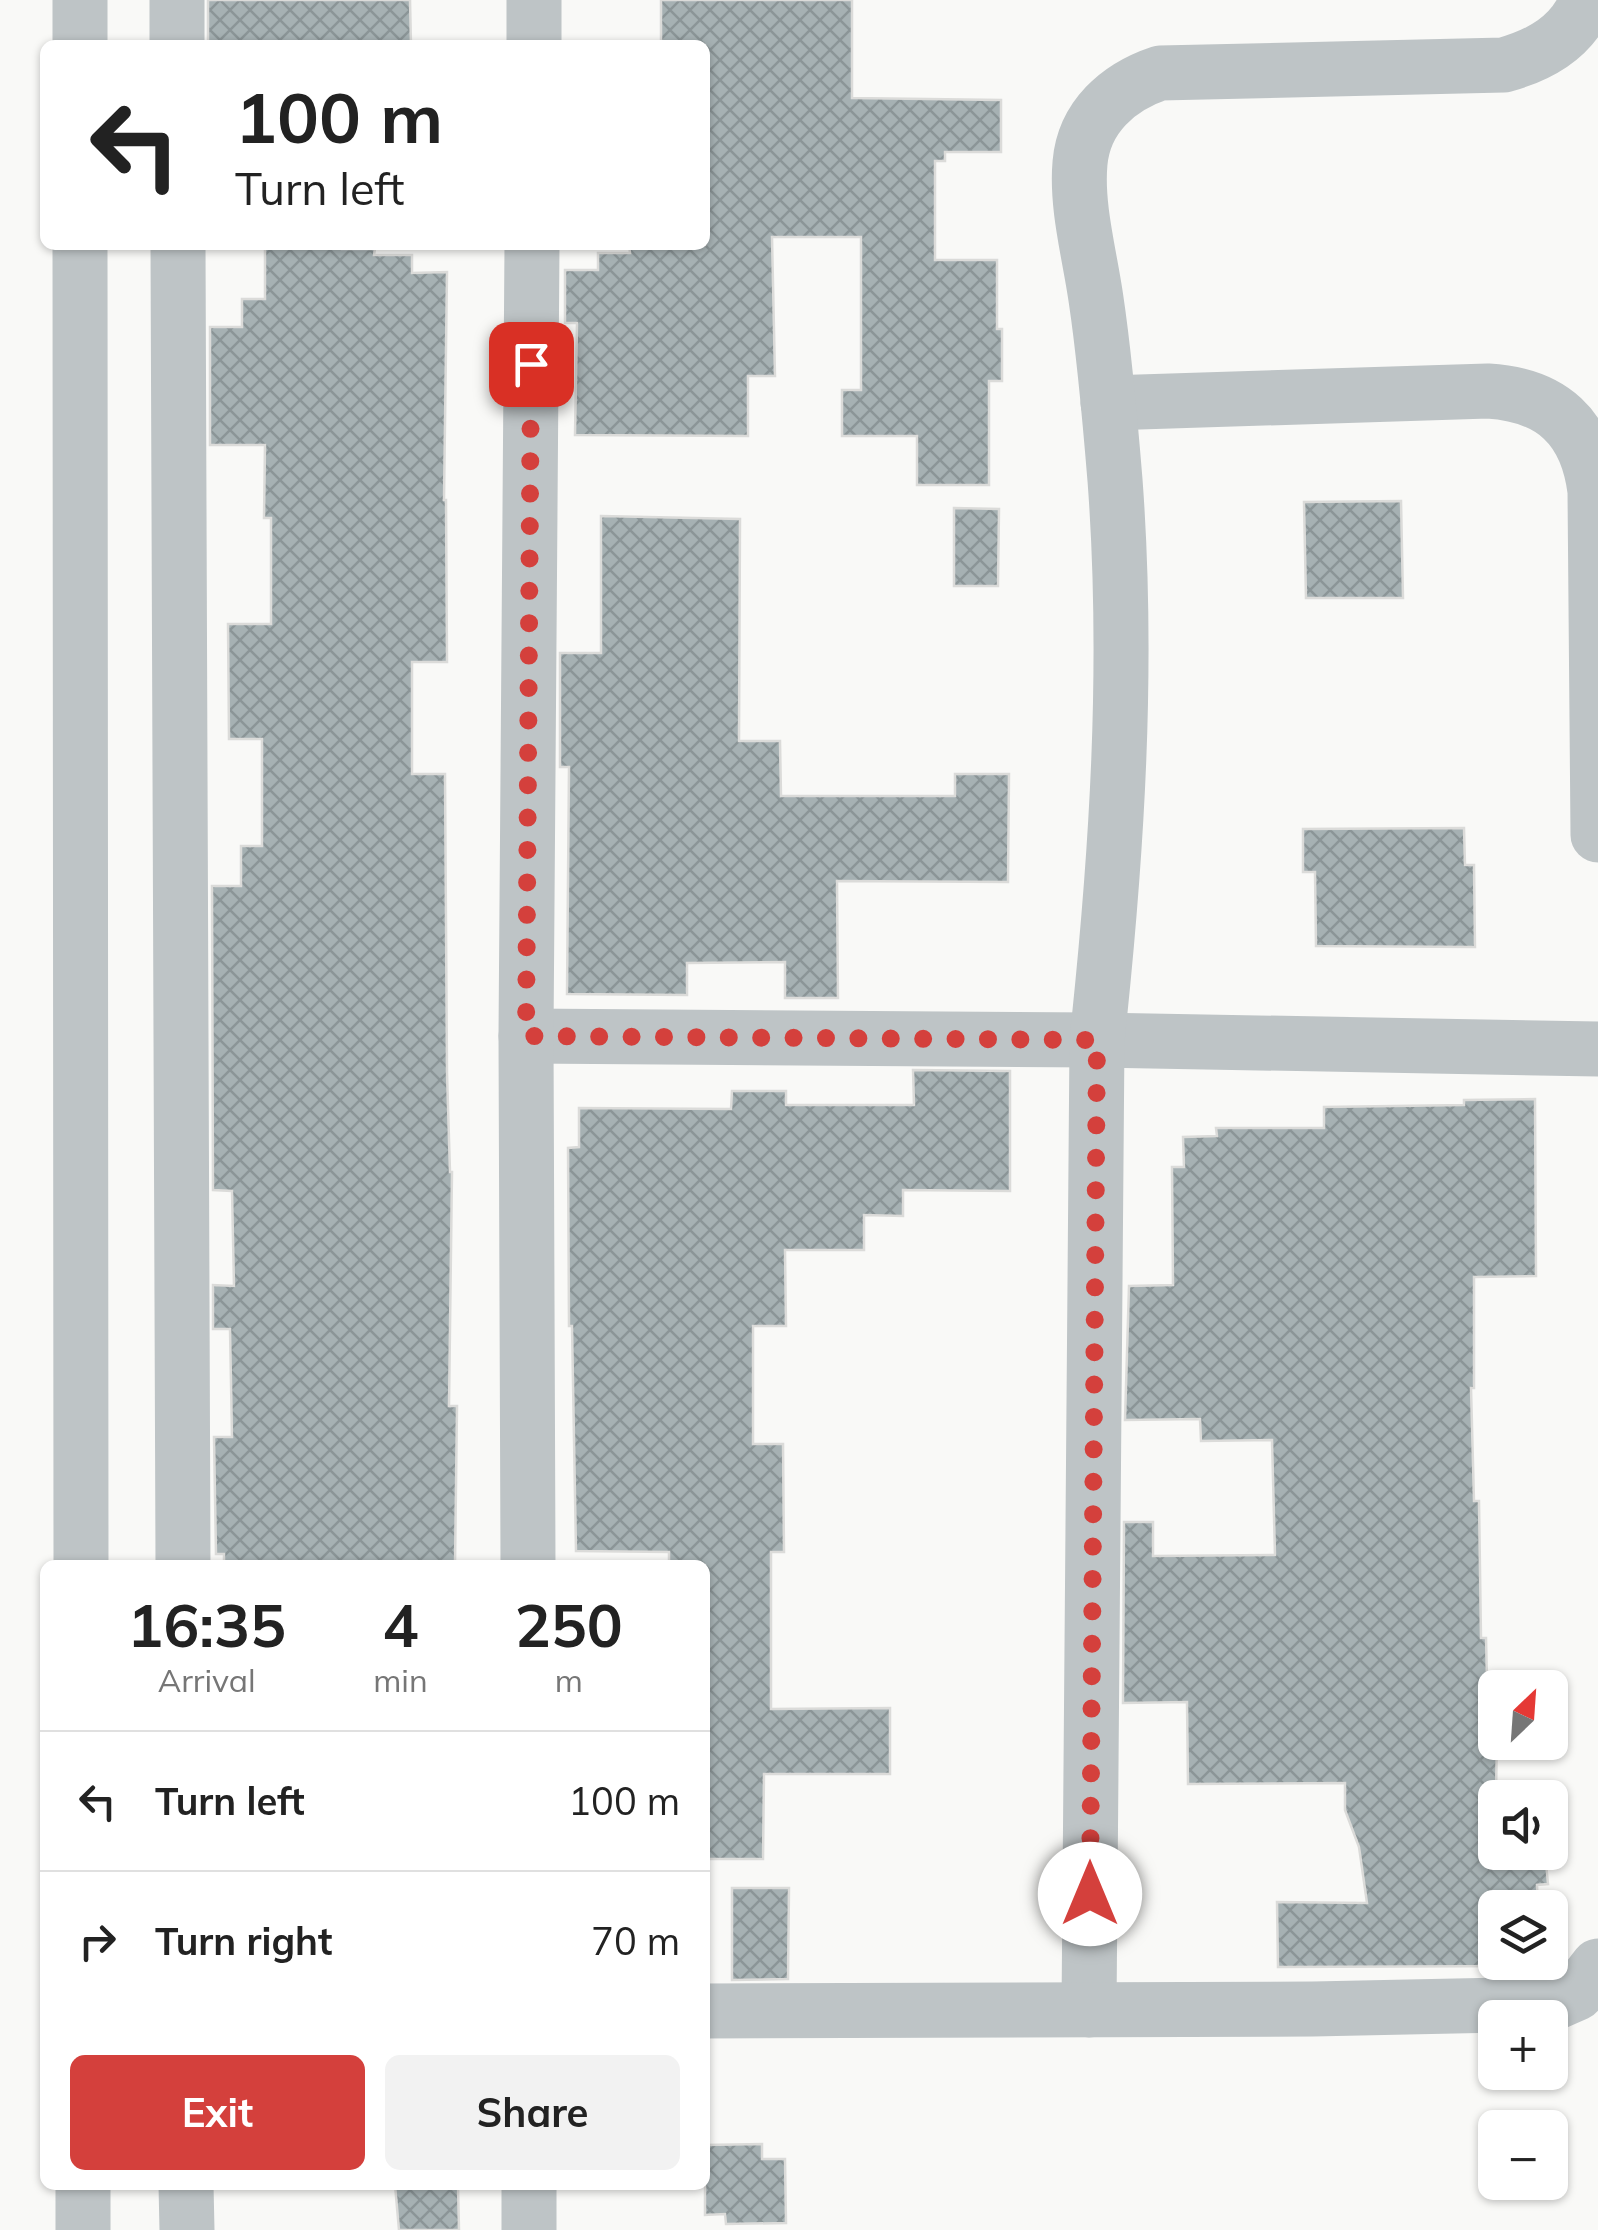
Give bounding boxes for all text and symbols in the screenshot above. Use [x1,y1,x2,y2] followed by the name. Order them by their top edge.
[235,73,443,161] text: 100 m
[70,80,200,210] icon: left
[235,160,404,216] text: Turn left
[489,322,574,407] pin
[504,337,559,392] icon: arrive
[127,1587,286,1662] text: 16:35
[382,1587,418,1662] text: 4
[515,1587,623,1662] text: 250
[158,1660,256,1700] text: Arrival
[373,1660,428,1700] text: min
[555,1660,583,1700] text: m
[1478,1670,1568,1760] north arrow
[1478,1670,1568,2200] map controls
[70,1774,125,1829] icon: left
[155,1777,305,1825] text: Turn left
[568,1777,680,1825] text: 100 m
[1478,1780,1568,1870] button: sound
[1038,1842,1142,1946] position arrow
[1478,1890,1568,1980] button: layers
[70,1914,125,1969] icon: right
[155,1917,332,1965] text: Turn right
[591,1917,680,1965] text: 70 m
[1478,2000,1568,2090] button: +
[70,2055,365,2170] button: Exit
[385,2055,680,2170] button: Share
[1478,2110,1568,2200] button: −

